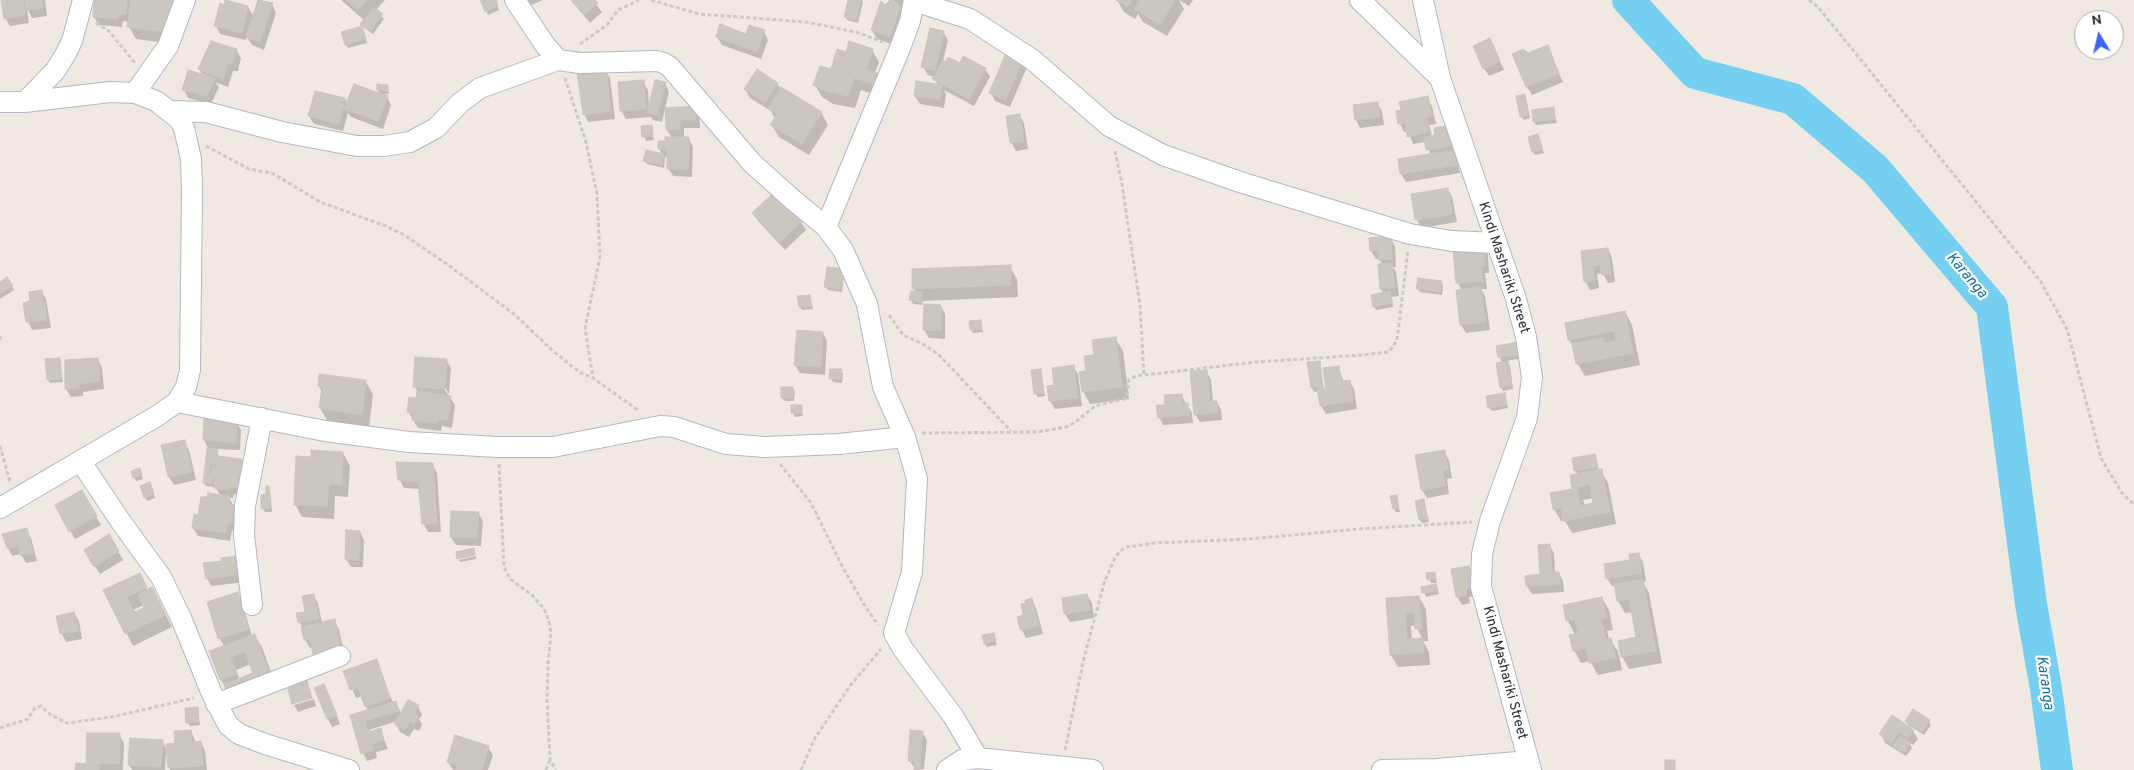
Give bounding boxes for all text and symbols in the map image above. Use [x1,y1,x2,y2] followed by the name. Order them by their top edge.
[2074,10,2124,60] north arrow
[2090,11,2103,30] text: N
[1474,200,1532,336] street label: Kindi Mashariki Street
[1942,249,1990,303] water label: Karanga
[1478,604,1530,742] street label: Kindi Mashariki Street
[2031,655,2057,711] water label: Karanga

